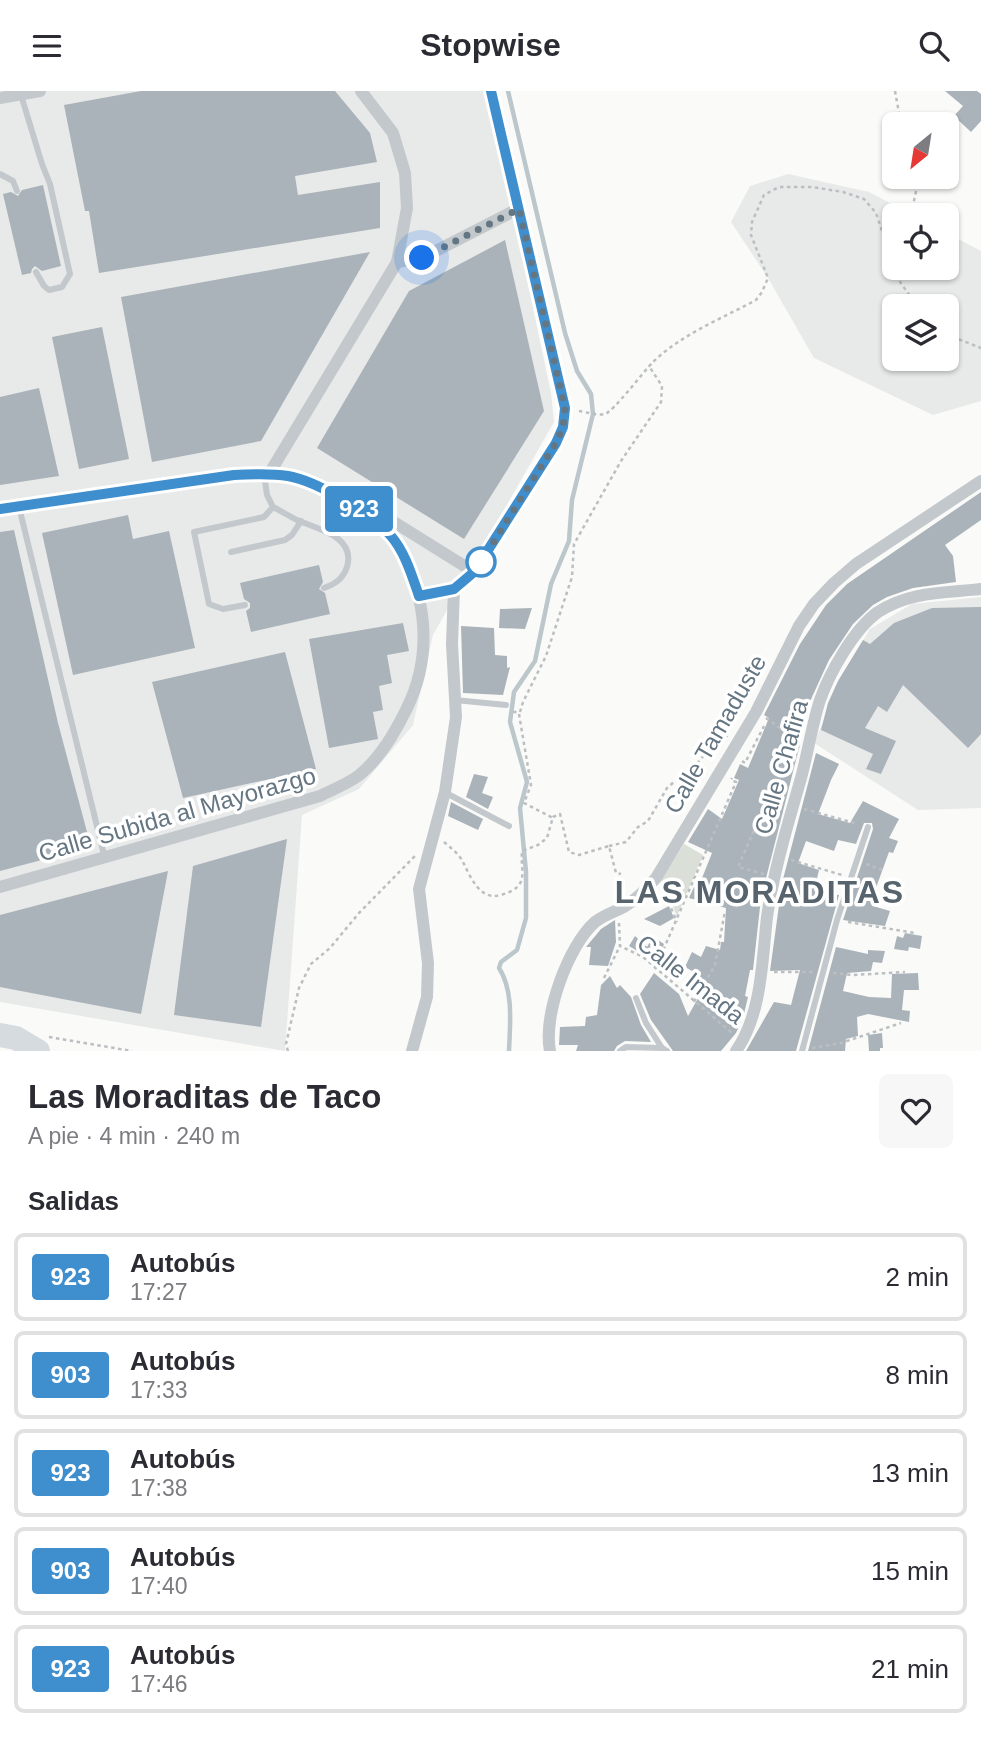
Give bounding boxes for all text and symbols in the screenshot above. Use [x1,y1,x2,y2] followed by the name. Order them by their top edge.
[28,27,66,65] icon: menu
[420,27,561,63] text: Stopwise
[915,27,953,65] icon: search
[882,112,959,189] north arrow
[882,112,959,371] map controls
[882,203,959,280] button: locate
[404,240,439,275] your location
[882,294,959,371] button: layers
[319,486,399,532] line badge: 923
[339,495,379,522] text: 923
[466,547,496,577] unlabelled marker
[659,650,771,818] street label: Calle Tamaduste
[749,696,813,837] street label: Calle Chafira
[35,761,319,867] street label: Calle Subida al Mayorazgo
[615,874,905,910] district label: LAS MORADITAS
[632,929,750,1029] street label: Calle Imada
[879,1074,953,1148] button: heart
[28,1078,381,1115] text: Las Moraditas de Taco
[28,1123,240,1149] text: A pie · 4 min · 240 m
[28,1186,119,1216] text: Salidas
[130,1248,235,1278] text: Autobús
[885,1262,949,1292] text: 2 min
[50,1263,91,1290] text: 923
[130,1279,188,1305] text: 17:27
[130,1346,235,1376] text: Autobús
[885,1360,949,1390] text: 8 min
[50,1361,91,1388] text: 903
[130,1377,188,1403] text: 17:33
[130,1444,235,1474] text: Autobús
[871,1458,949,1488] text: 13 min
[50,1459,91,1486] text: 923
[130,1475,188,1501] text: 17:38
[130,1542,235,1572] text: Autobús
[871,1556,949,1586] text: 15 min
[50,1557,91,1584] text: 903
[130,1573,188,1599] text: 17:40
[130,1640,235,1670] text: Autobús
[871,1654,949,1684] text: 21 min
[50,1655,91,1682] text: 923
[130,1671,188,1697] text: 17:46

